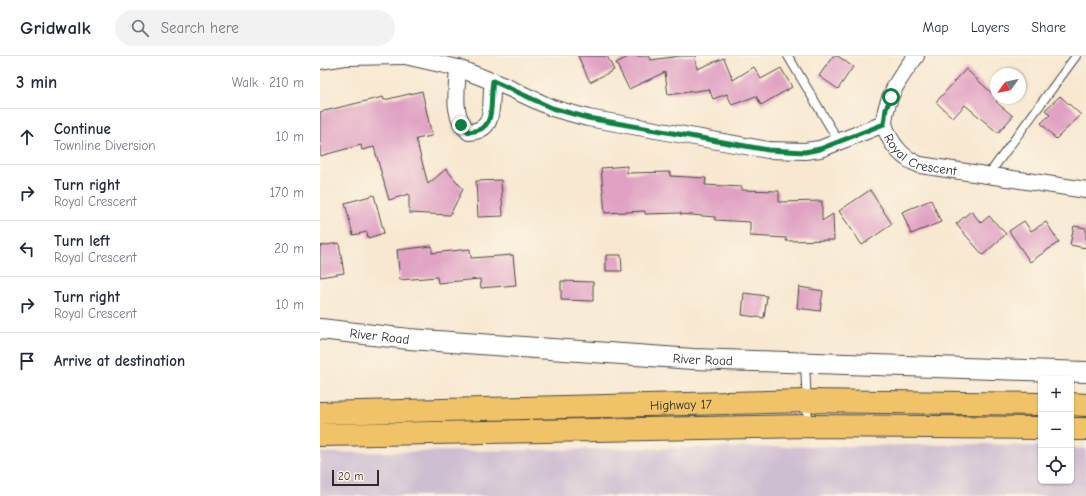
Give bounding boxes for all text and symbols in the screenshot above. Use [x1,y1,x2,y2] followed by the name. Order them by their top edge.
[115,10,395,46] search box
[20,17,91,39] text: Gridwalk
[129,17,151,39] icon: search
[161,19,239,37] text: Search here
[922,19,949,36] text: Map
[971,19,1009,36] text: Layers
[1031,19,1066,36] text: Share
[990,68,1026,104] north arrow
[16,73,57,92] text: 3 min
[232,75,304,90] text: Walk · 210 m
[882,88,900,106] route start
[452,116,470,134] route end
[54,120,111,138] text: Continue
[16,126,38,148] icon: ahead
[276,129,304,144] text: 10 m
[881,131,959,179] street label: Royal Crescent
[54,138,156,153] text: Townline Diversion
[54,176,120,194] text: Turn right
[16,182,38,204] icon: right
[270,185,304,200] text: 170 m
[54,194,136,209] text: Royal Crescent
[54,232,110,250] text: Turn left
[16,238,38,260] icon: left
[274,241,304,256] text: 20 m
[54,250,136,265] text: Royal Crescent
[54,288,120,306] text: Turn right
[16,294,38,316] icon: right
[276,297,304,312] text: 10 m
[54,306,136,321] text: Royal Crescent
[349,325,410,347] street label: River Road
[16,350,38,372] icon: arrive
[672,351,733,368] street label: River Road
[54,352,185,370] text: Arrive at destination
[1038,376,1074,484] map controls
[1038,376,1074,412] button: +
[650,396,712,413] street label: Highway 17
[1038,412,1074,448] button: −
[1038,448,1074,484] button: locate
[332,468,379,487] scale bar
[338,470,363,483] text: 20 m

